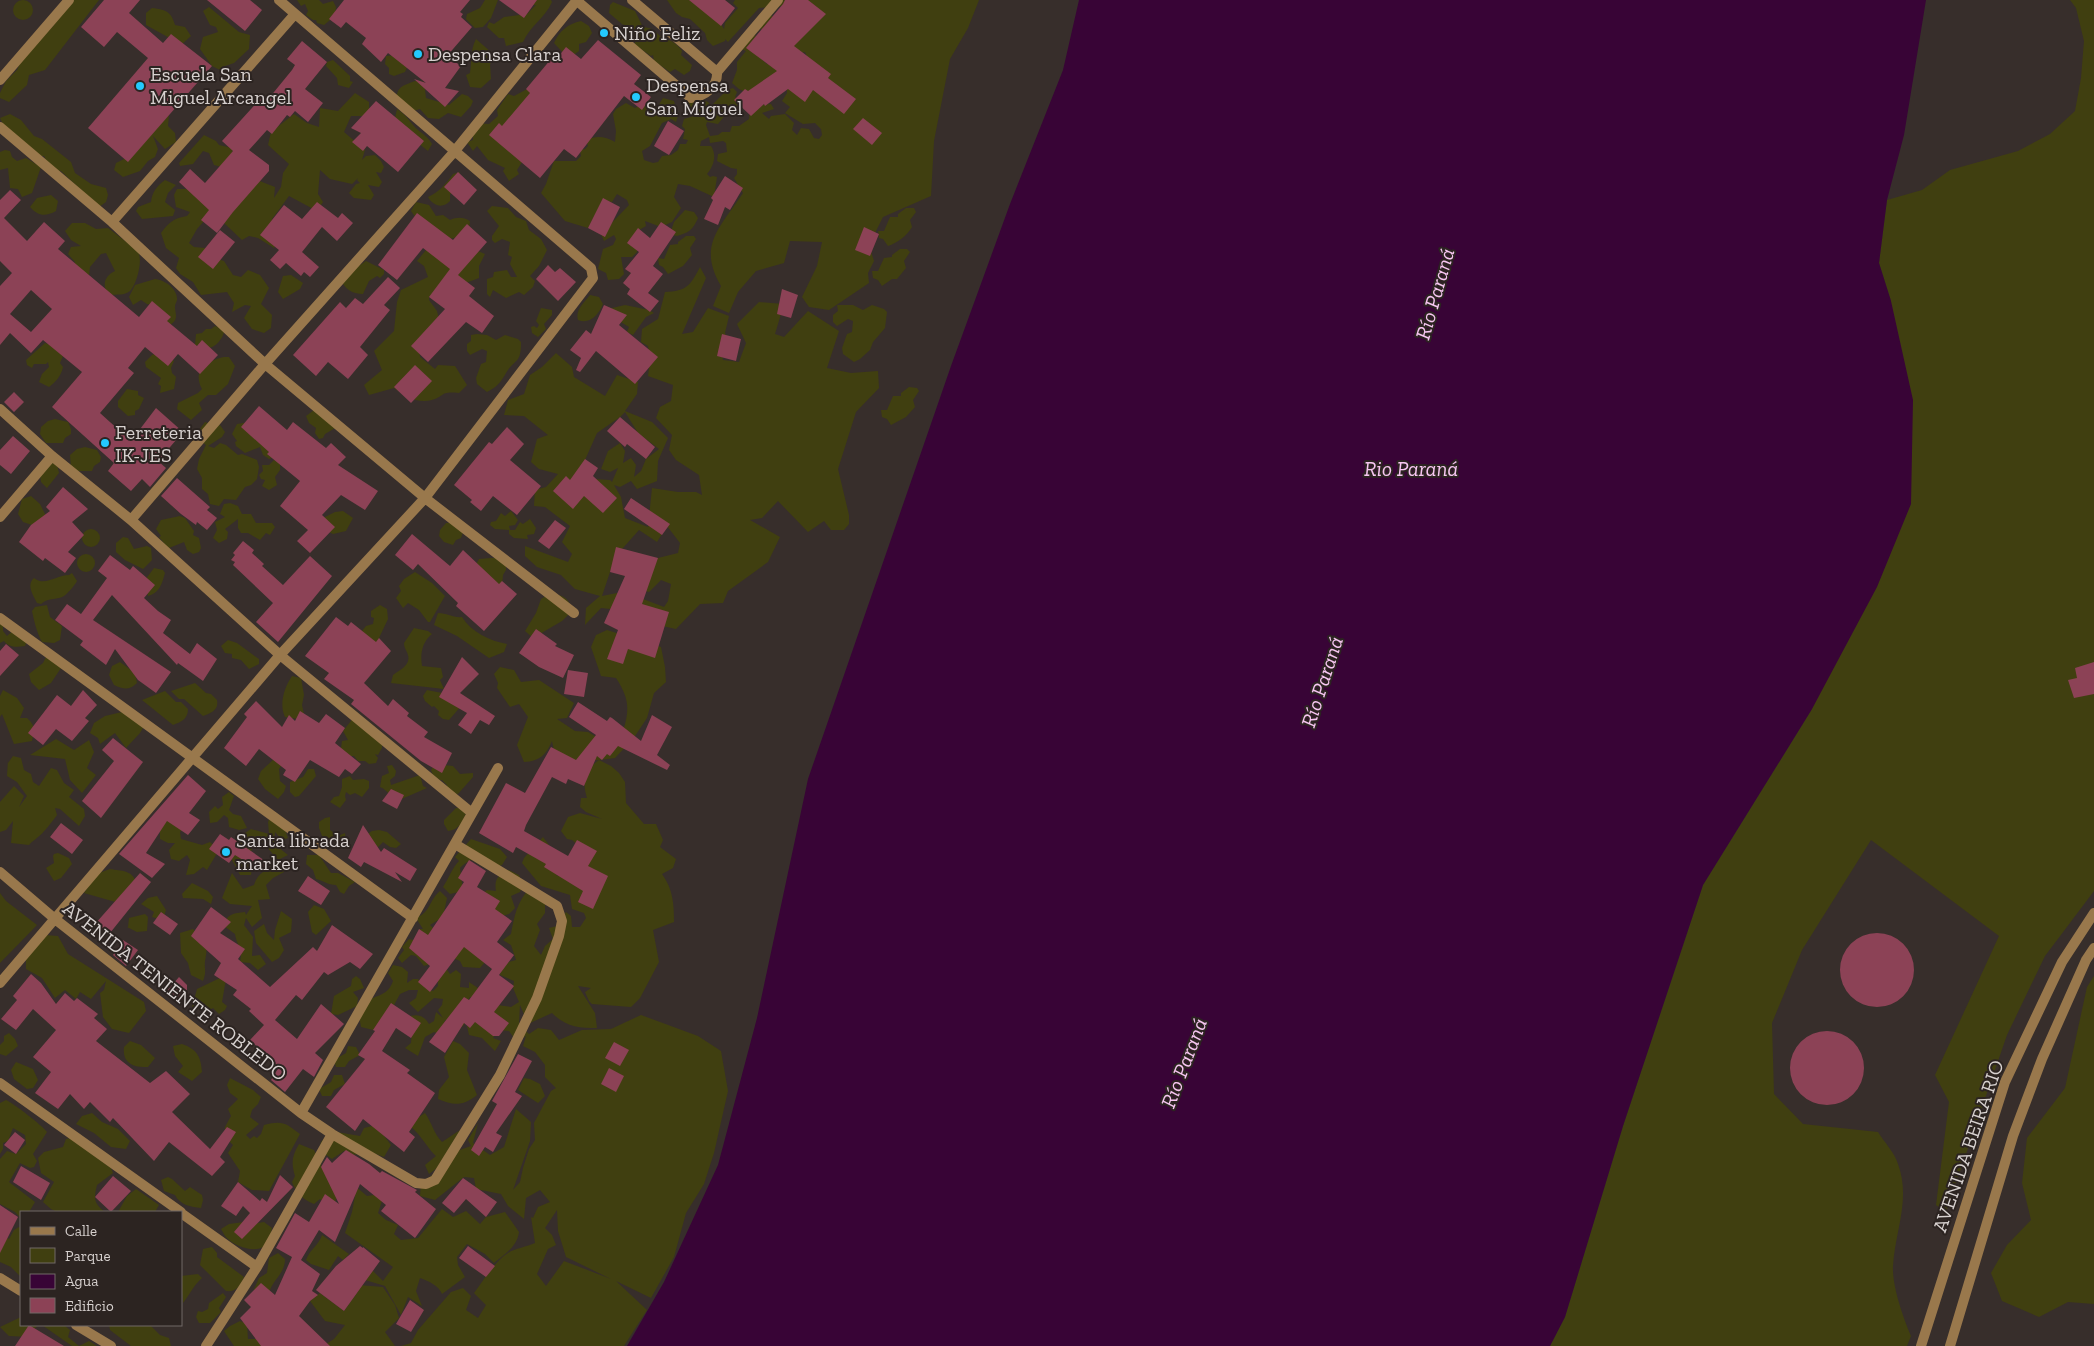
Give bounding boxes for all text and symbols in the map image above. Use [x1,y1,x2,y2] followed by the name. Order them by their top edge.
[614,21,701,45] place label: Niño Feliz
[598,27,610,39] marker: Niño Feliz
[428,42,561,66] place label: Despensa Clara
[412,48,424,60] marker: Despensa Clara
[150,62,291,109] place label: Escuela San Miguel Arcangel
[646,73,742,120] place label: Despensa San Miguel
[134,80,146,92] marker: Escuela San Miguel Arcangel
[630,91,642,103] marker: Despensa San Miguel
[1410,245,1459,342] water label: Río Paraná
[115,420,202,467] place label: Ferreteria IK-JES
[99,437,111,449] marker: Ferreteria IK-JES
[1364,456,1458,481] water label: Rio Paraná
[1295,633,1348,730] water label: Río Paraná
[236,828,350,875] place label: Santa librada market
[220,846,232,858] marker: Santa librada market
[58,896,292,1086] street label: AVENIDA TENIENTE ROBLEDO
[1155,1014,1212,1111] water label: Río Paraná
[1927,1057,2009,1235] street label: AVENIDA BEIRA RIO
[20,1211,182,1326] legend
[65,1222,97,1240] text: Calle
[65,1247,111,1265] text: Parque
[65,1272,98,1290] text: Agua
[65,1297,114,1315] text: Edificio

